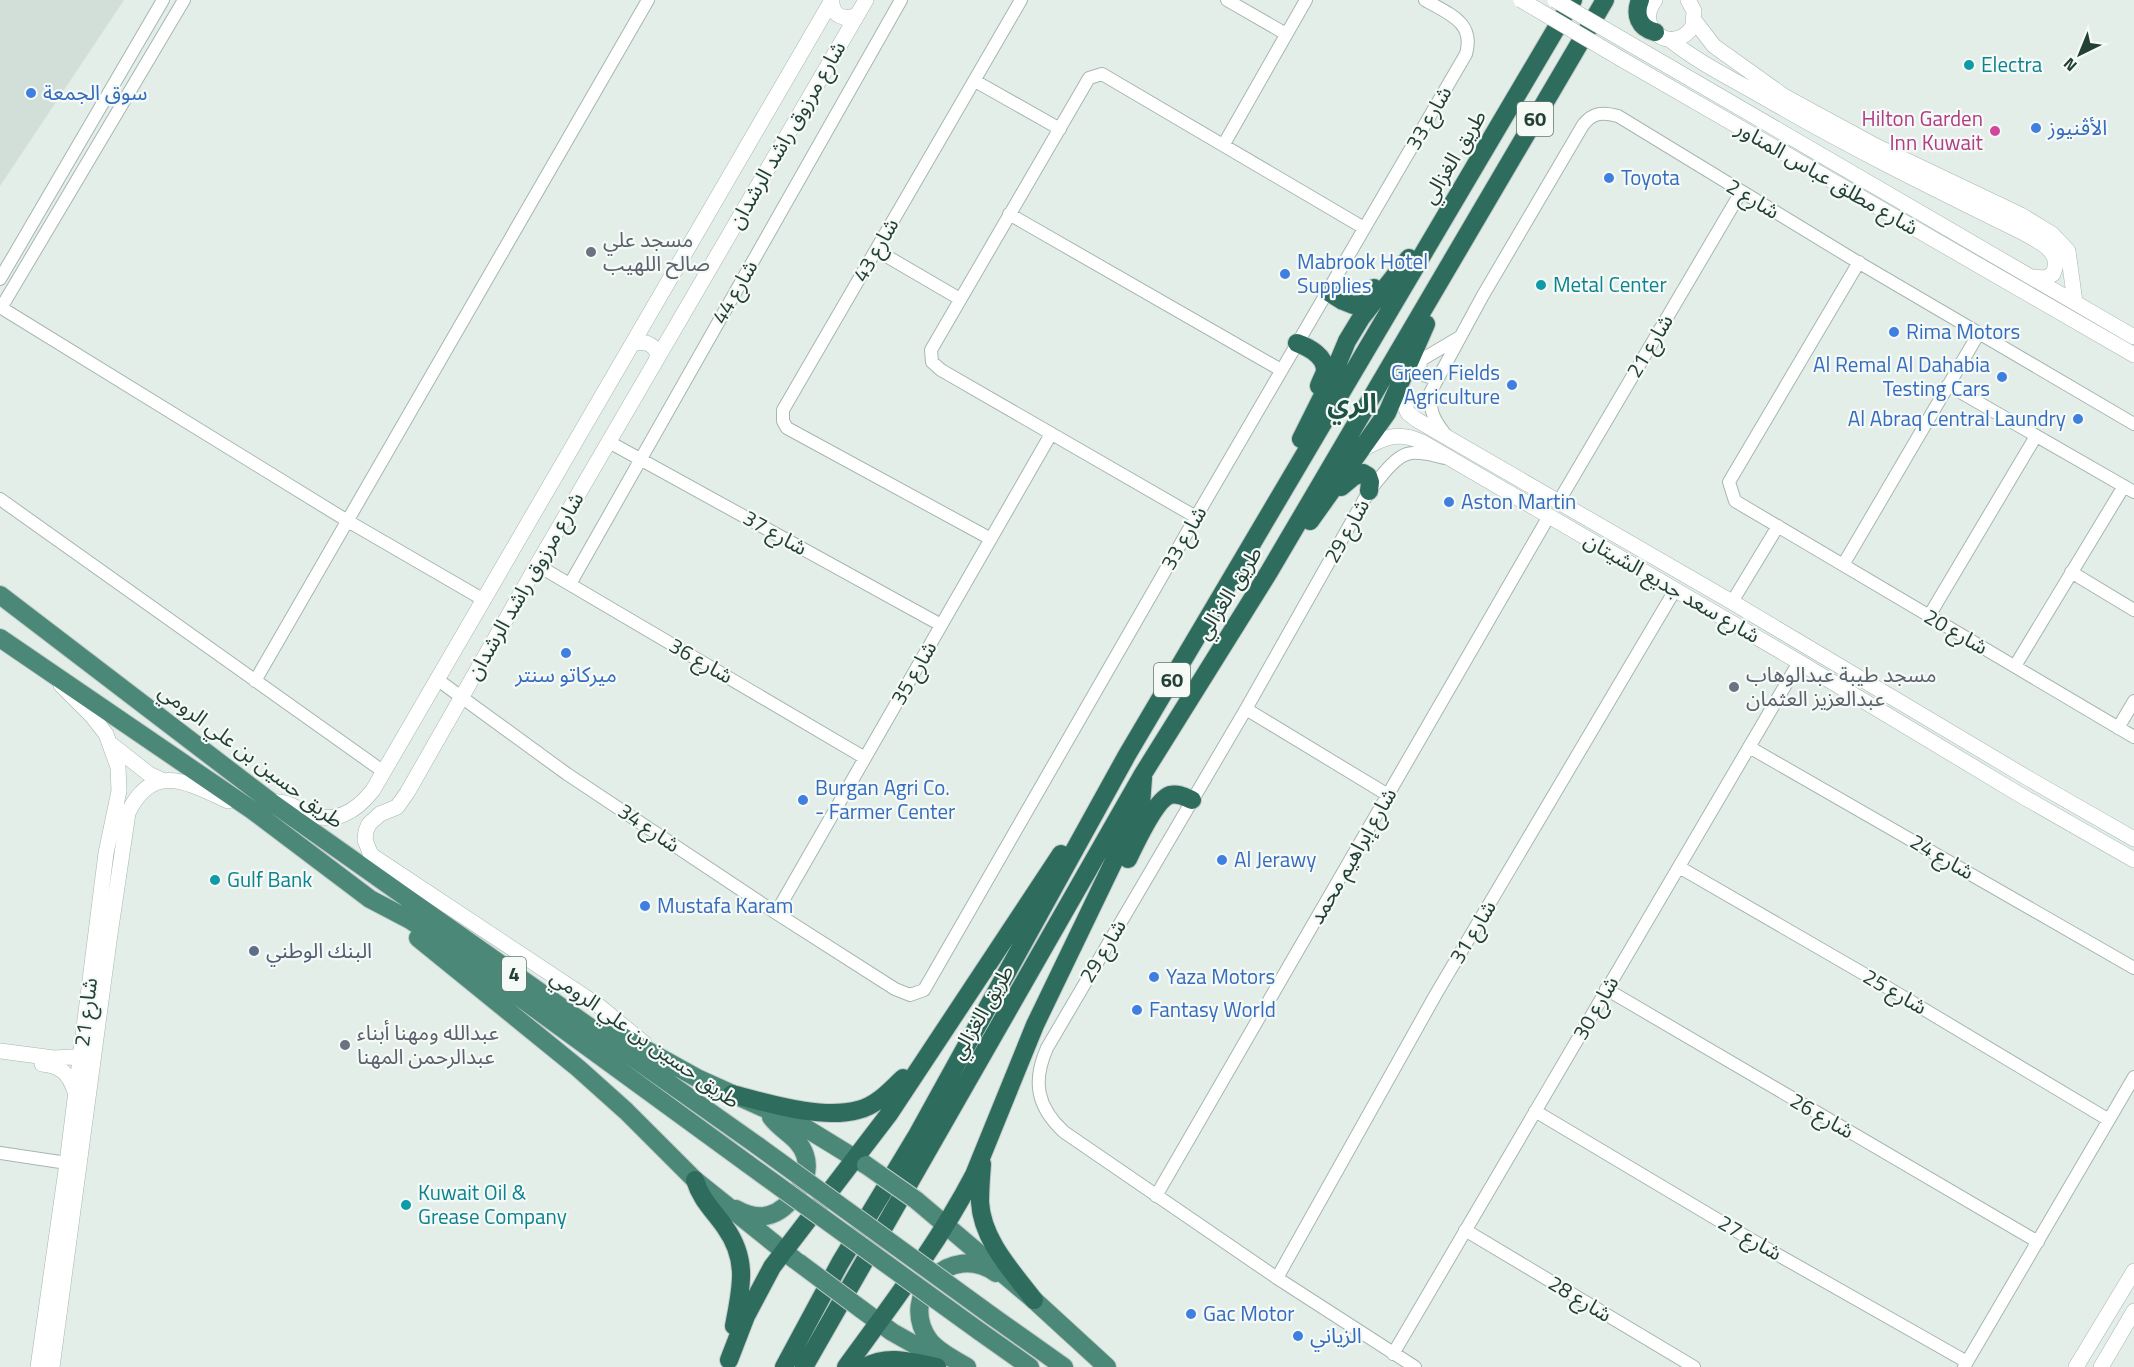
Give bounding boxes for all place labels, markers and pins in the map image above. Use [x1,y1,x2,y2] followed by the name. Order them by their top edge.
[1981,48,2043,80] place label: Electra
[1962,58,1976,72] marker: Electra
[43,76,147,108] place label: سوق الجمعة
[24,86,38,100] marker: سوق الجمعة
[1862,102,1984,158] place label: Hilton Garden Inn Kuwait
[2047,111,2107,143] place label: الأڤنيوز
[2029,121,2043,135] marker: الأڤنيوز
[1988,124,2002,138] marker: Hilton Garden Inn Kuwait
[1621,161,1680,193] place label: Toyota
[1602,171,1616,185] marker: Toyota
[603,223,710,279] place label: مسجد علي صالح اللهيب
[584,245,598,259] marker: مسجد علي صالح اللهيب
[1297,245,1428,301] place label: Mabrook Hotel Supplies
[1278,267,1292,281] marker: Mabrook Hotel Supplies
[1553,268,1667,300] place label: Metal Center
[1534,278,1548,292] marker: Metal Center
[1906,315,2020,347] place label: Rima Motors
[1887,325,1901,339] marker: Rima Motors
[1813,348,1990,404] place label: Al Remal Al Dahabia Testing Cars
[1391,356,1500,412] place label: Green Fields Agriculture
[1995,370,2009,384] marker: Al Remal Al Dahabia Testing Cars
[1505,378,1519,392] marker: Green Fields Agriculture
[1848,402,2066,434] place label: Al Abraq Central Laundry
[2071,412,2085,426] marker: Al Abraq Central Laundry
[1461,485,1576,517] place label: Aston Martin
[1442,495,1456,509] marker: Aston Martin
[559,646,573,660] marker: ميركاتو سنتر
[514,658,617,690] place label: ميركاتو سنتر
[1746,658,1936,714] place label: مسجد طيبة عبدالوهاب عبدالعزيز العثمان
[1727,680,1741,694] marker: مسجد طيبة عبدالوهاب عبدالعزيز العثمان
[815,771,955,827] place label: Burgan Agri Co. - Farmer Center
[796,793,810,807] marker: Burgan Agri Co. - Farmer Center
[1234,843,1317,875] place label: Al Jerawy
[1215,853,1229,867] marker: Al Jerawy
[227,863,312,895] place label: Gulf Bank
[208,873,222,887] marker: Gulf Bank
[657,889,793,921] place label: Mustafa Karam
[638,899,652,913] marker: Mustafa Karam
[266,934,372,967] place label: البنك الوطني
[247,944,261,958] marker: البنك الوطني
[1166,960,1275,992] place label: Yaza Motors
[1147,970,1161,984] marker: Yaza Motors
[1149,993,1276,1025] place label: Fantasy World
[1130,1003,1144,1017] marker: Fantasy World
[357,1016,499,1072] place label: عبدالله ومهنا أبناء عبدالرحمن المهنا
[338,1038,352,1052] marker: عبدالله ومهنا أبناء عبدالرحمن المهنا
[418,1176,567,1232] place label: Kuwait Oil & Grease Company
[399,1198,413,1212] marker: Kuwait Oil & Grease Company
[1203,1297,1295,1329] place label: Gac Motor
[1184,1307,1198,1321] marker: Gac Motor
[1310,1319,1362,1352] place label: الزياني
[1291,1329,1305,1343] marker: الزياني

